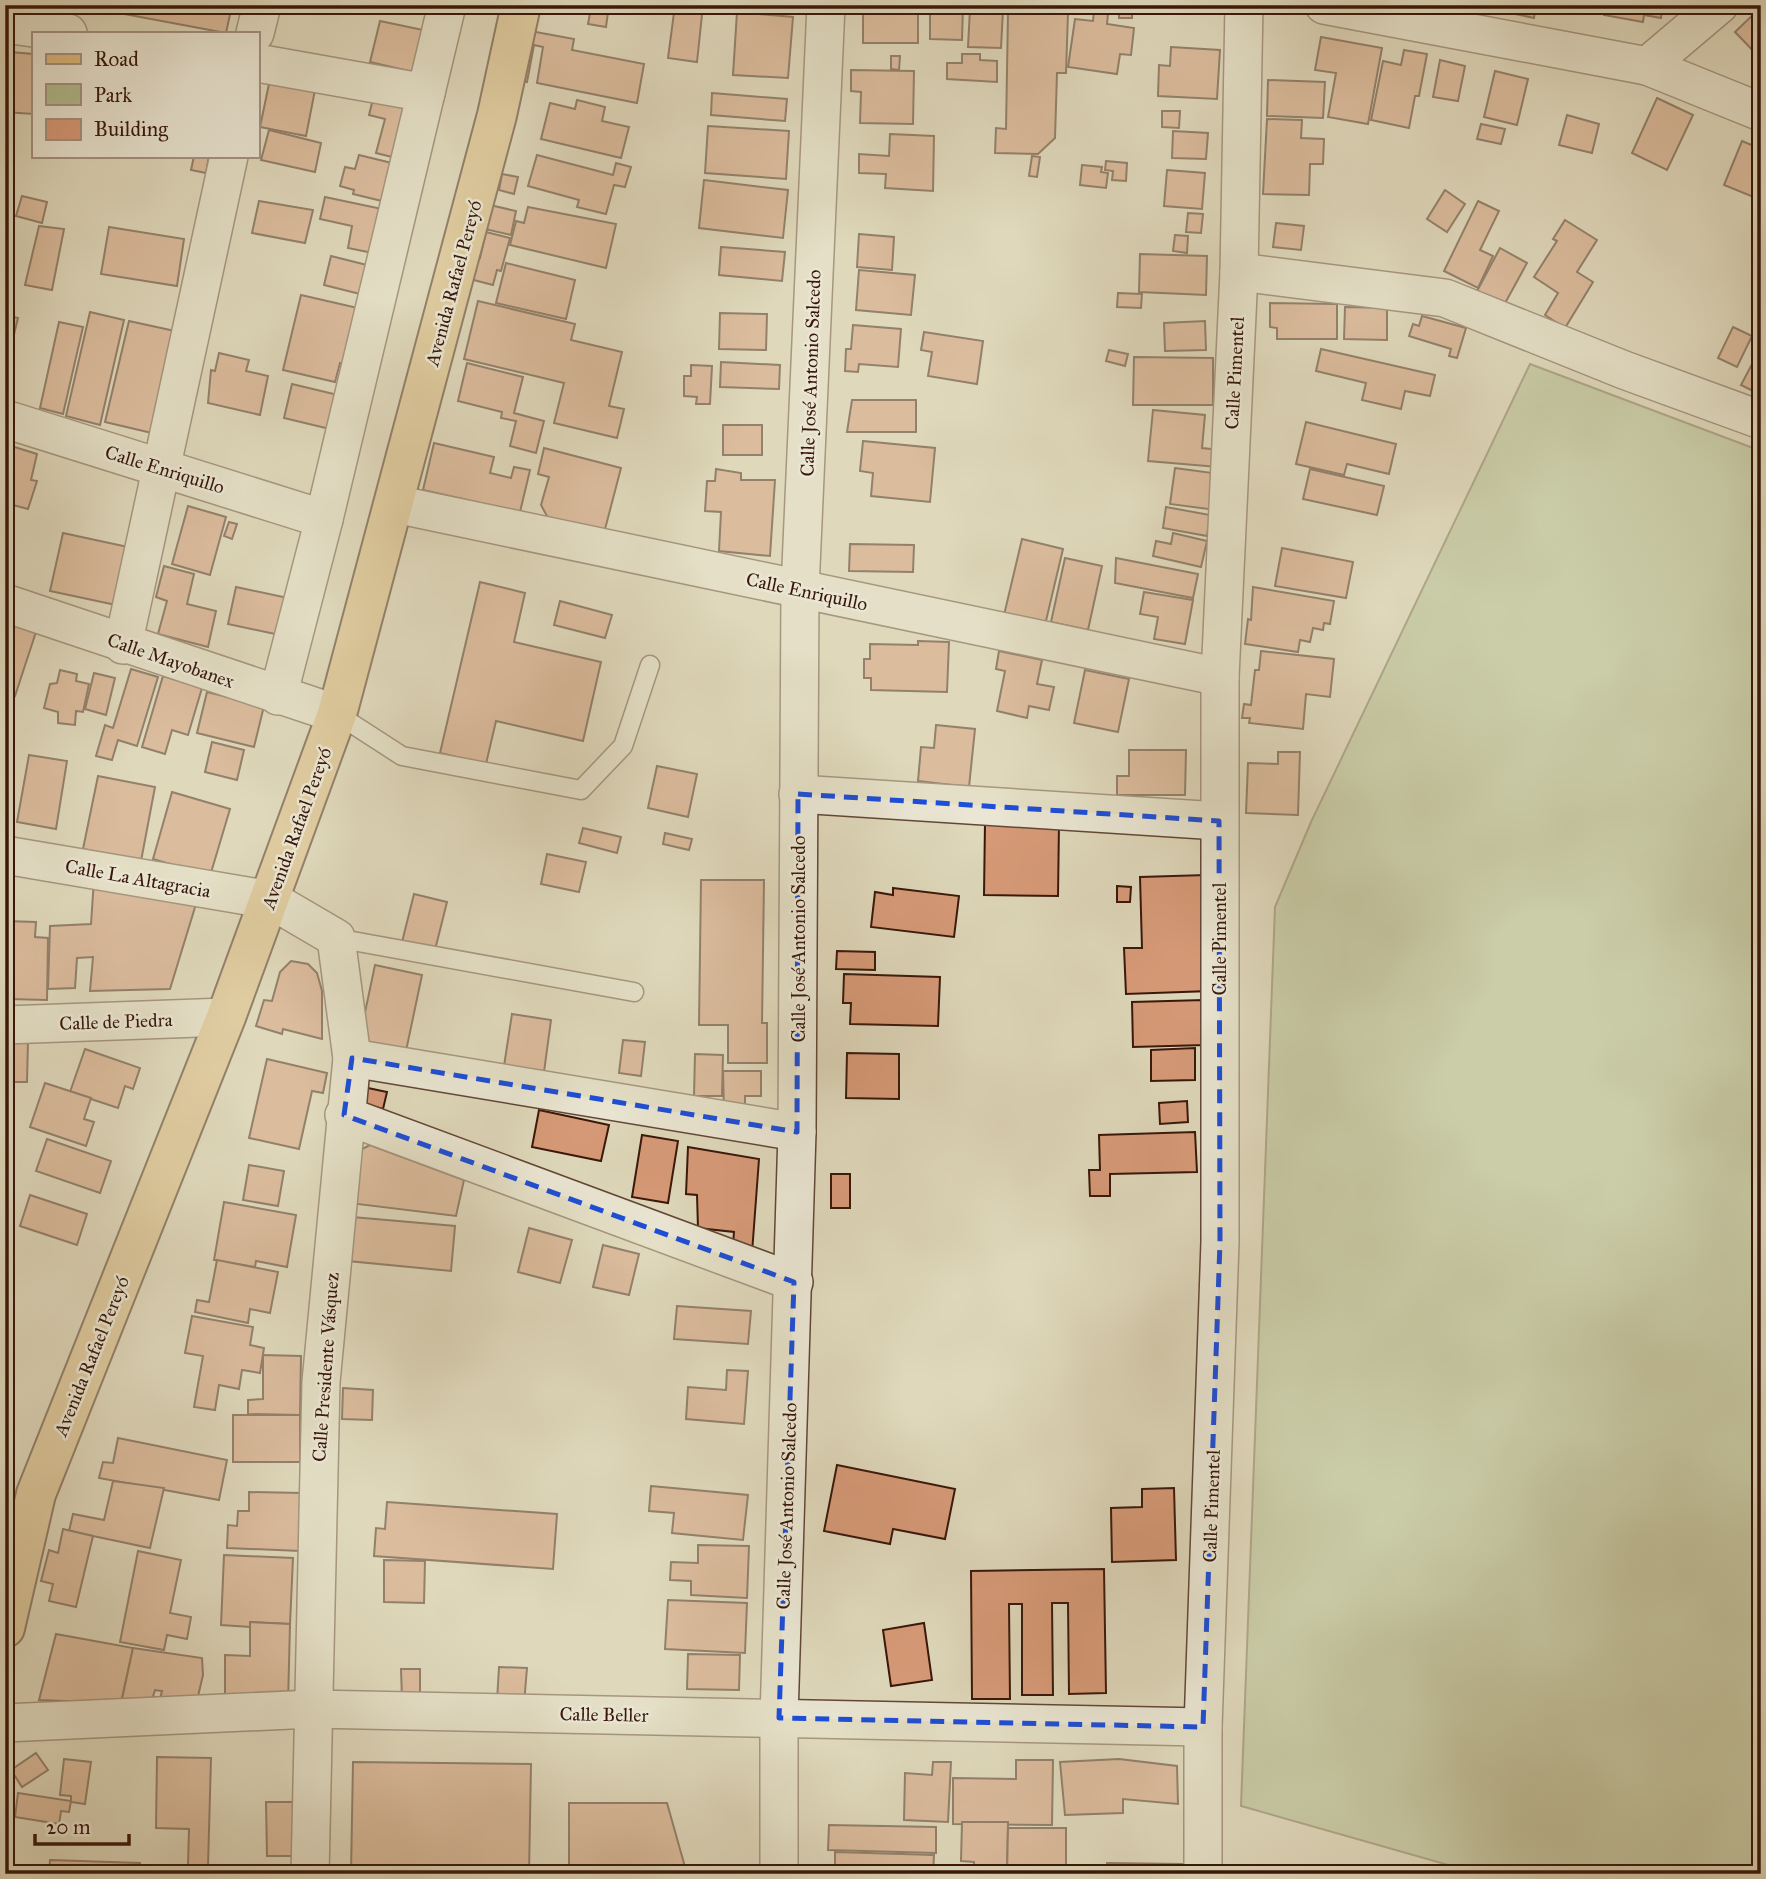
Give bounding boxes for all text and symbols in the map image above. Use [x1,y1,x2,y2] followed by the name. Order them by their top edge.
[32,32,259,158] legend
[94,46,139,72] text: Road
[94,82,132,108] text: Park
[94,116,168,142] text: Building
[420,198,487,369] street label: Avenida Rafael Pereyó
[795,269,827,477] street label: Calle José Antonio Salcedo
[1220,315,1249,430] street label: Calle Pimentel
[102,440,228,500] street label: Calle Enriquillo
[744,567,870,617] street label: Calle Enriquillo
[104,628,238,693] street label: Calle Mayobanex
[256,744,337,913] street label: Avenida Rafael Pereyó
[787,835,811,1043] street label: Calle José Antonio Salcedo
[63,854,213,904] street label: Calle La Altagracia
[1208,882,1231,996] street label: Calle Pimentel
[59,1008,174,1035] street label: Calle de Piedra
[307,1271,345,1463] street label: Calle Presidente Vásquez
[48,1273,134,1440] street label: Avenida Rafael Pereyó
[771,1402,803,1610] street label: Calle José Antonio Salcedo
[1198,1448,1225,1563] street label: Calle Pimentel
[559,1702,650,1727] street label: Calle Beller
[35,1802,130,1846] scale bar
[46,1814,91,1840] text: 20 m

